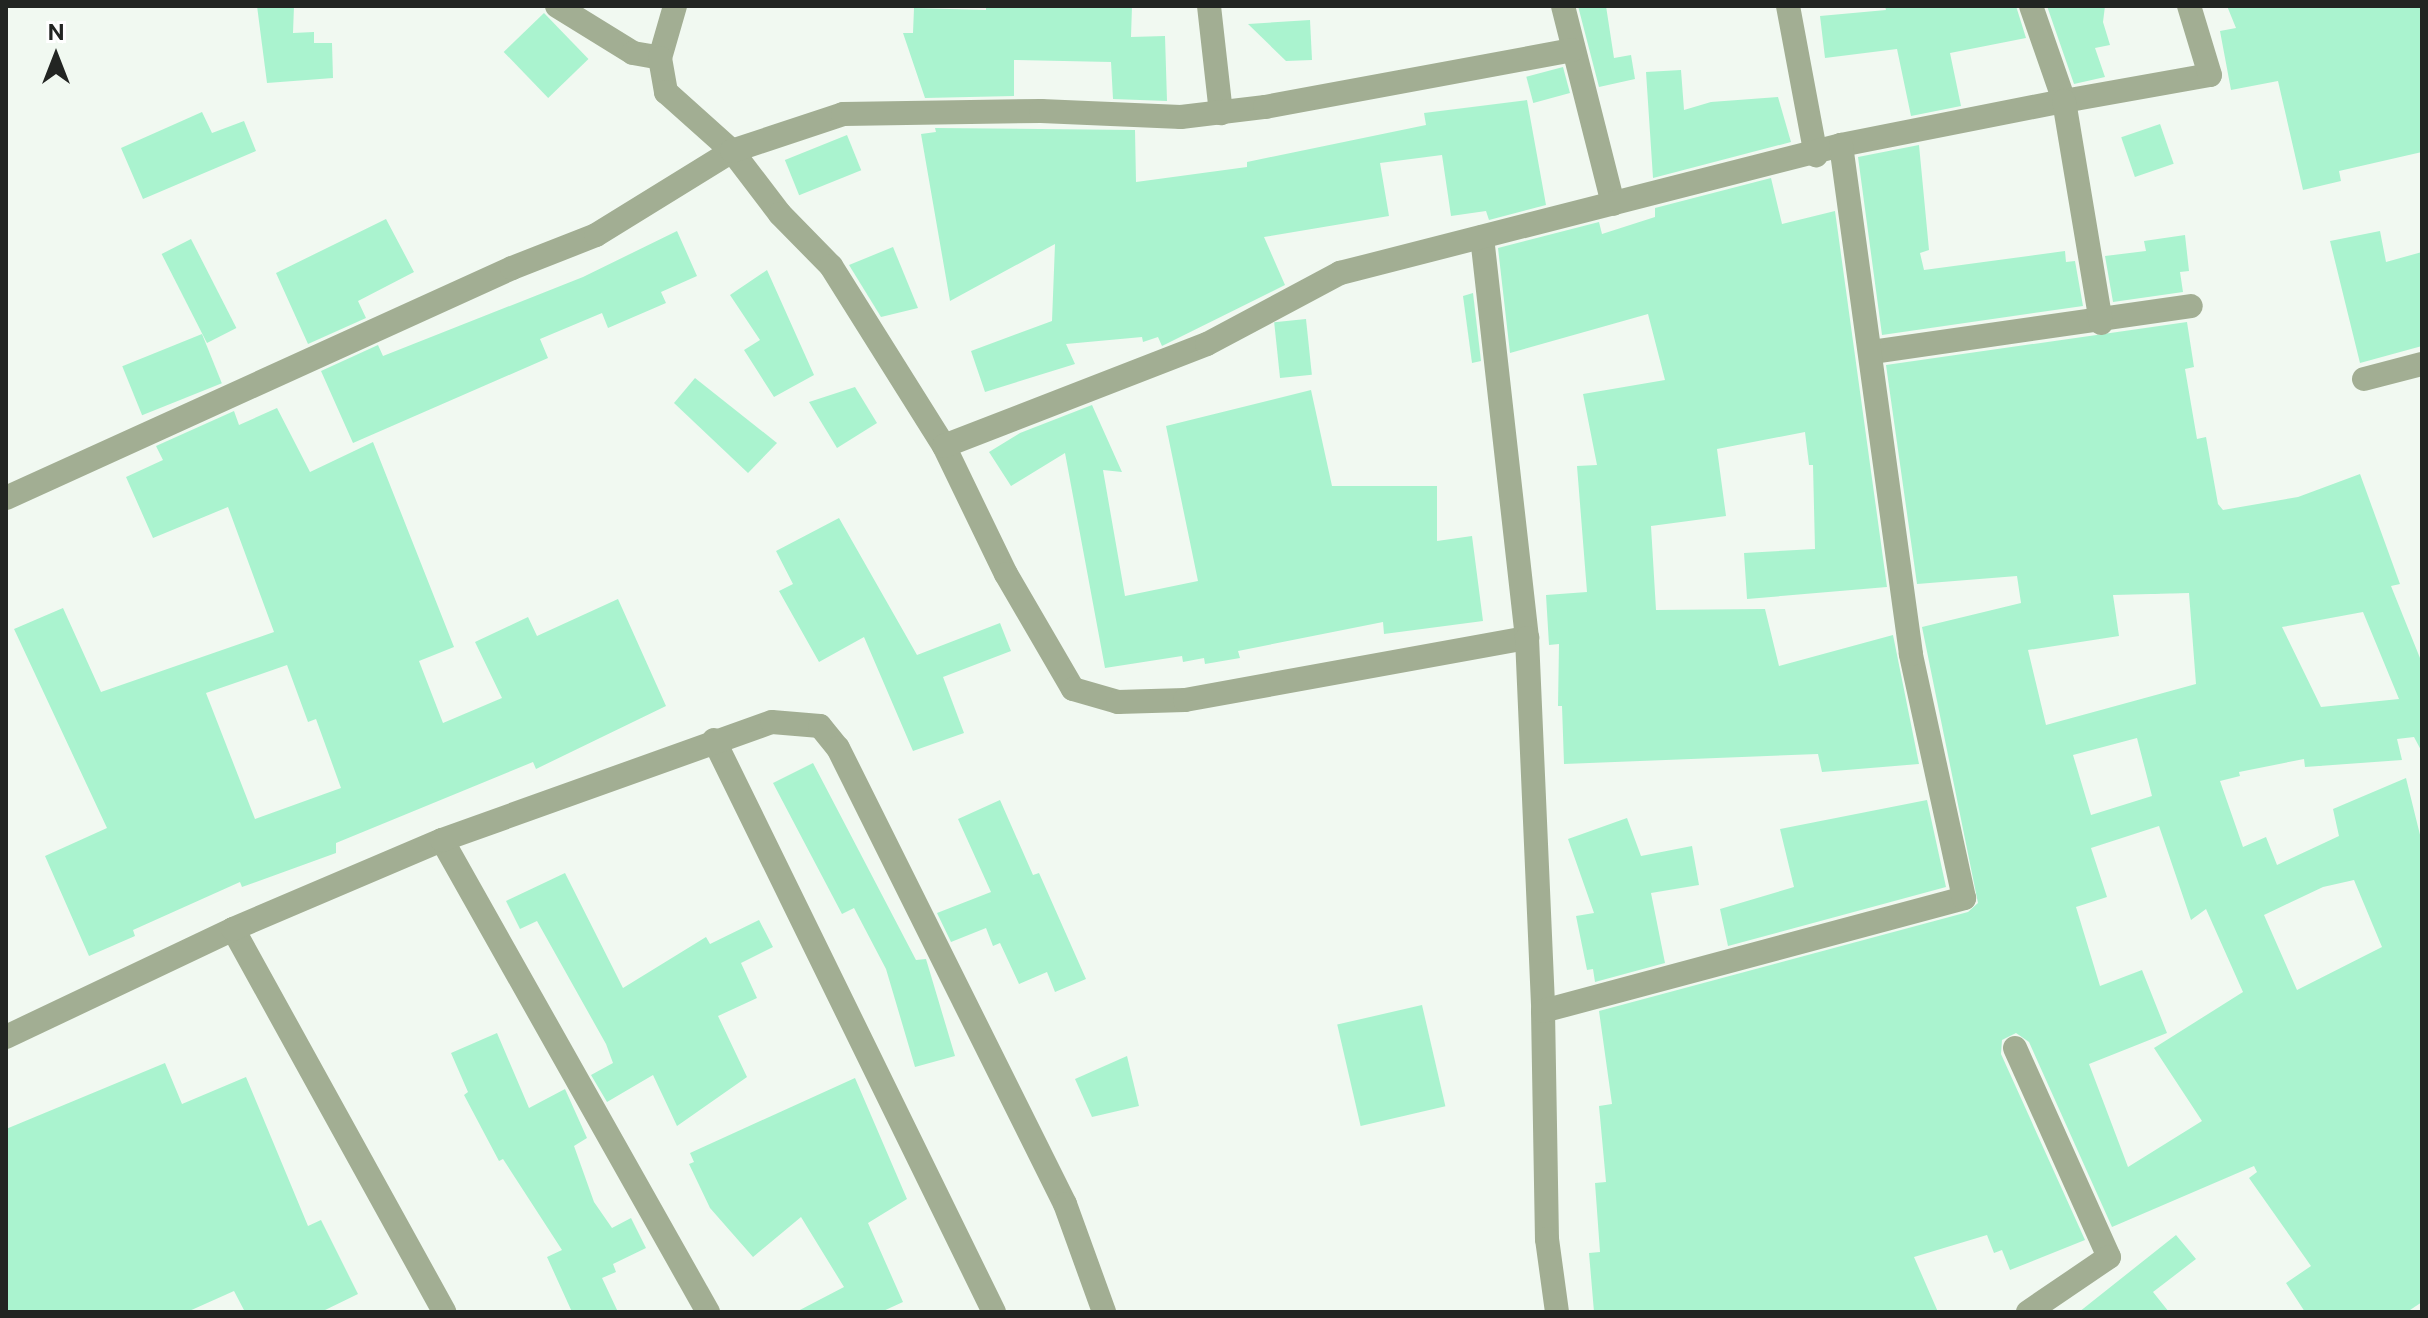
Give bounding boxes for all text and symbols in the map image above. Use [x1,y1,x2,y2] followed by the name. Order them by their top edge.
[16,16,96,96] north arrow
[47,19,65,45] text: N

